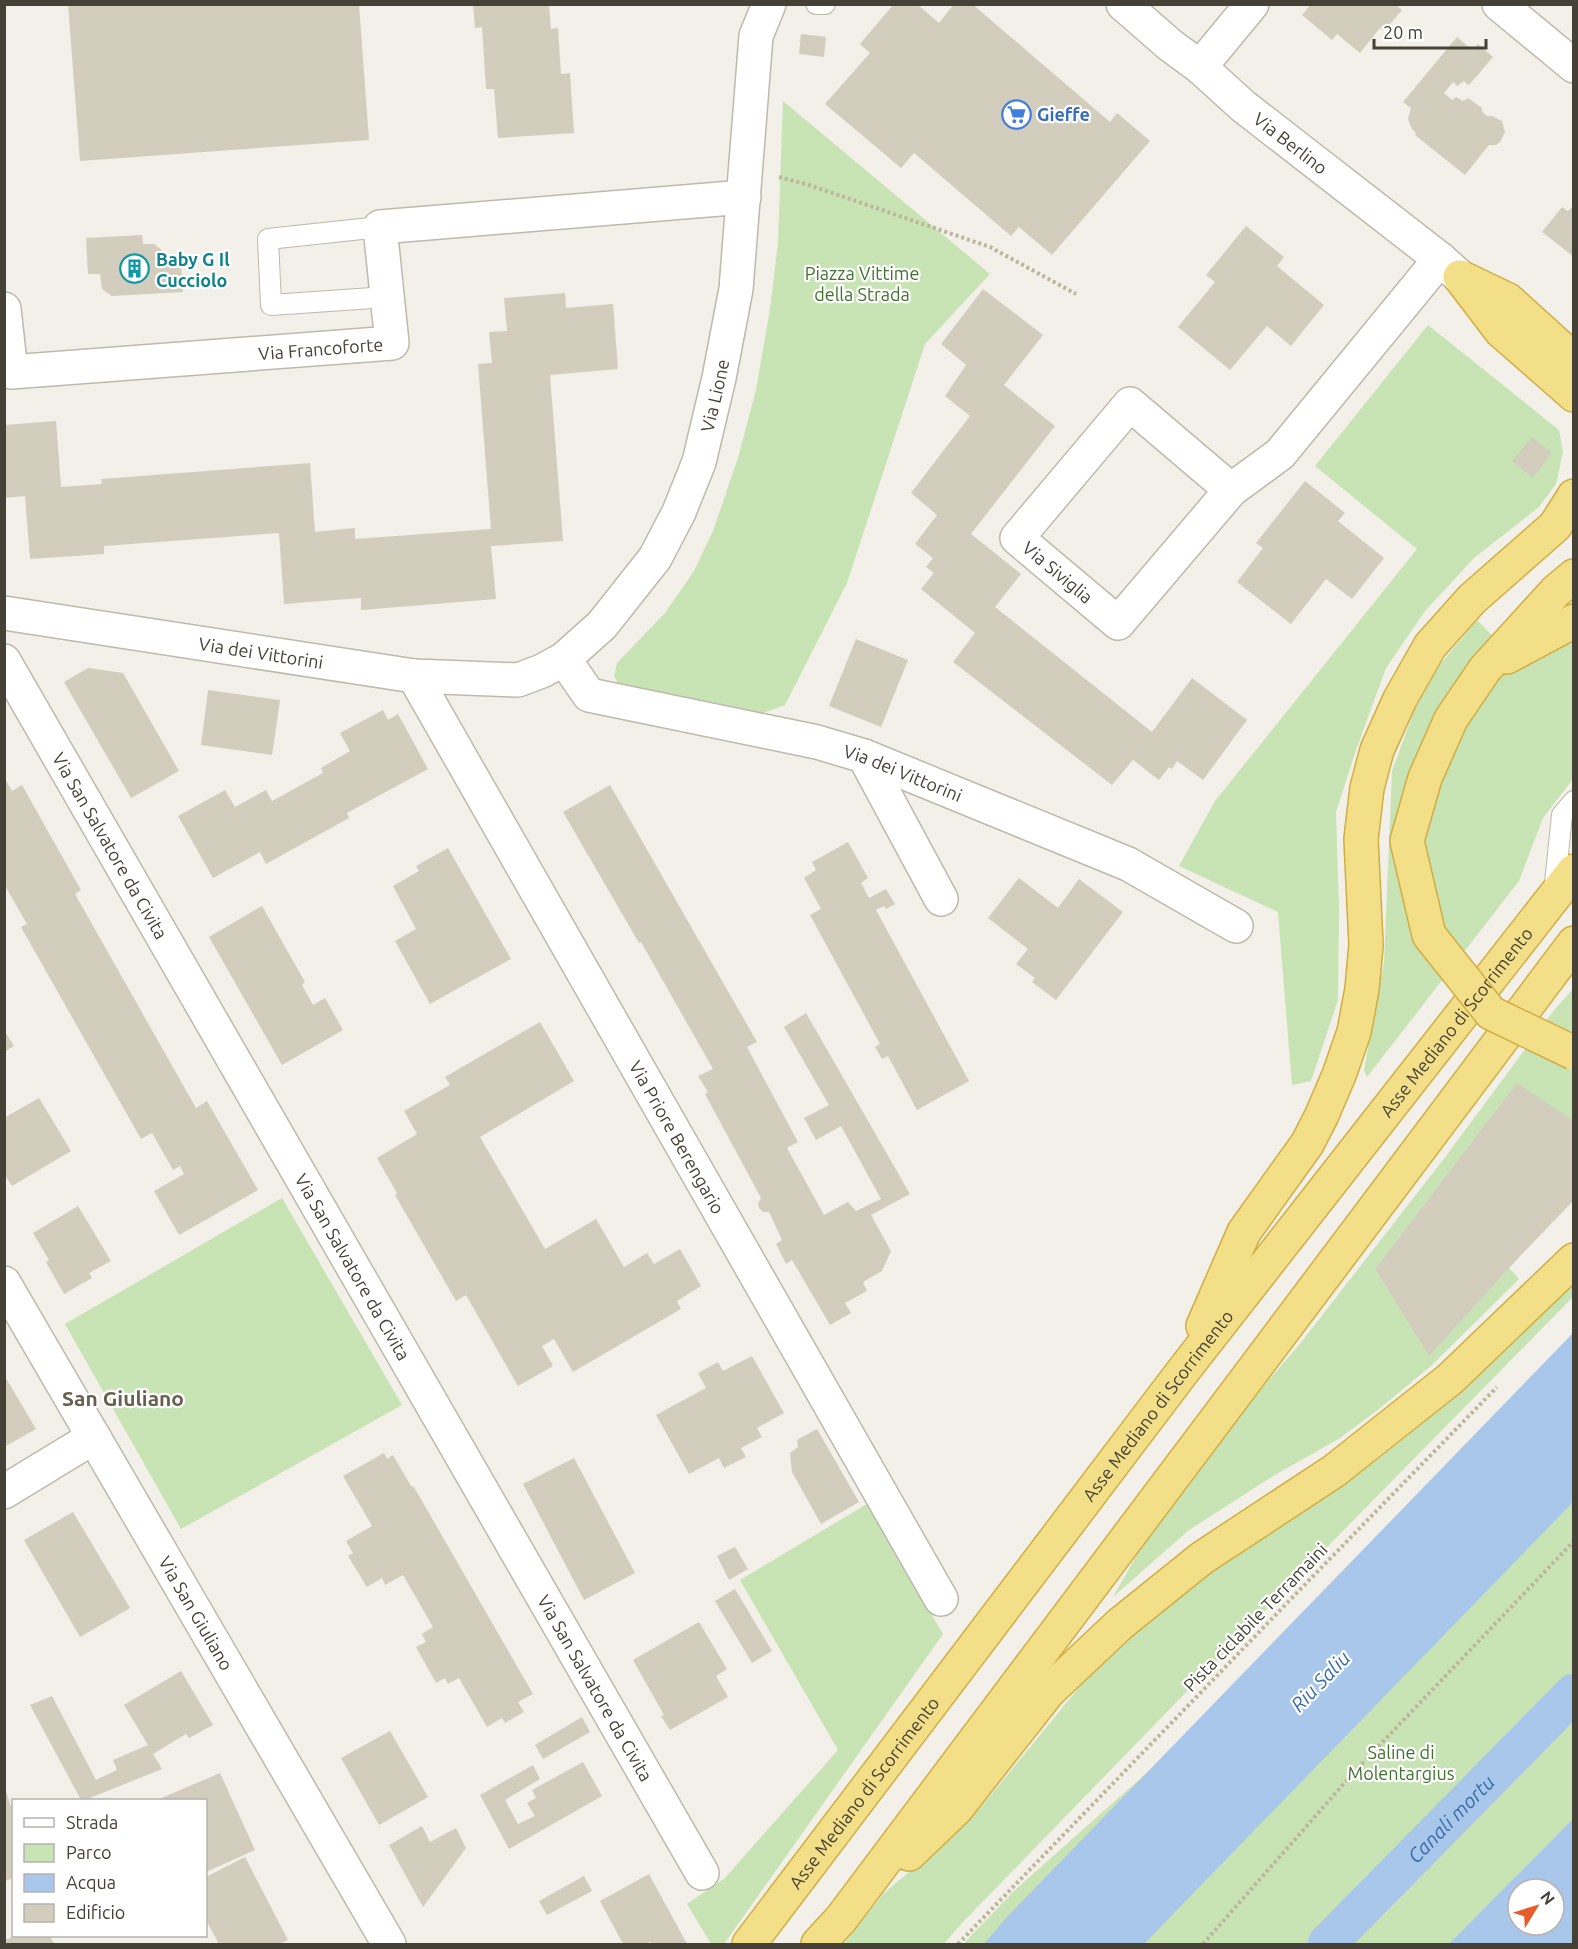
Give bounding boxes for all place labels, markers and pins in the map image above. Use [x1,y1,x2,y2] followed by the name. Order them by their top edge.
[1000,98,1032,130] supermarket icon: Gieffe
[1037,104,1090,124] place label: Gieffe
[156,249,230,290] place label: Baby G Il Cucciolo
[119,253,151,285] building icon: Baby G Il Cucciolo

